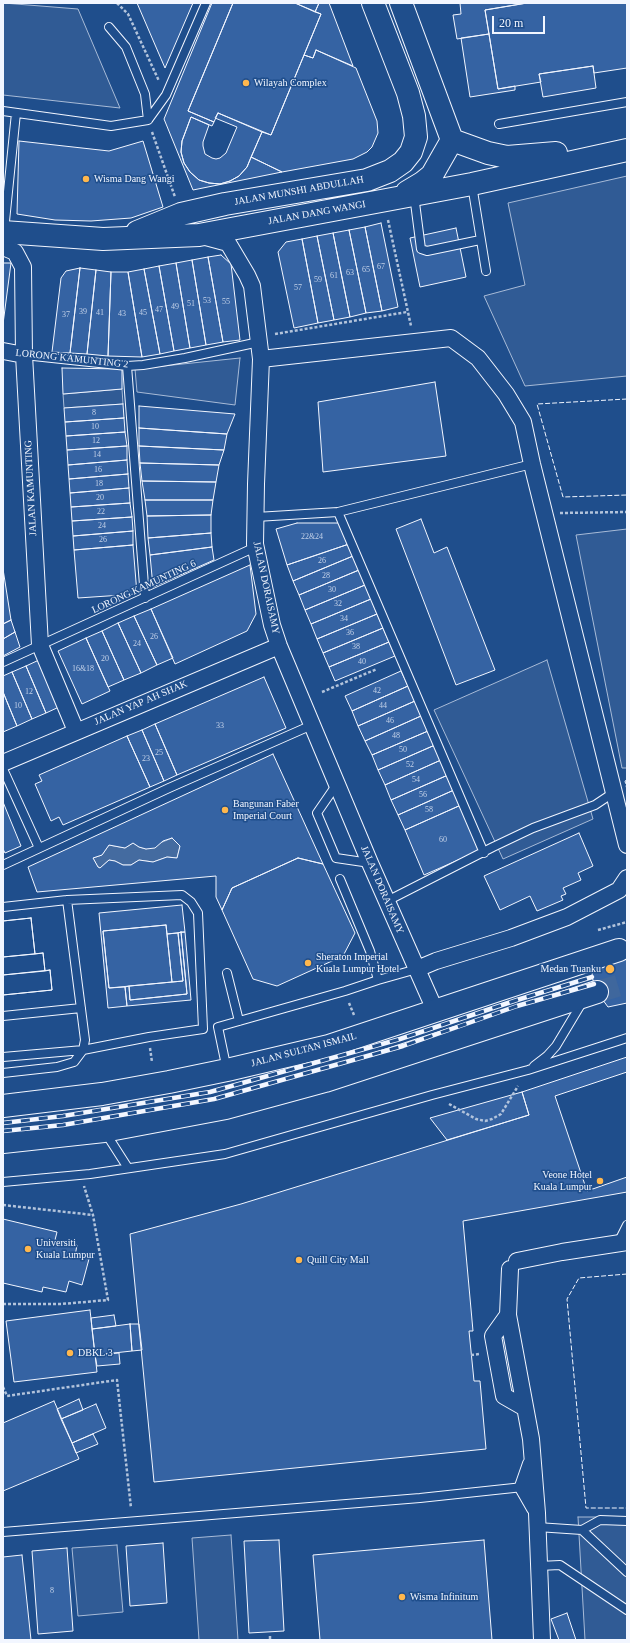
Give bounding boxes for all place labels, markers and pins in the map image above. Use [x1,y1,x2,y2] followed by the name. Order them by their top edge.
[254,77,327,89] place label: Wilayah Complex
[241,78,251,88] marker: Wilayah Complex
[94,173,174,185] place label: Wisma Dang Wangi
[81,174,91,184] marker: Wisma Dang Wangi
[233,798,299,822] place label: Bangunan Faber Imperial Court
[220,805,230,815] marker: Bangunan Faber Imperial Court
[316,951,399,974] place label: Sheraton Imperial Kuala Lumpur Hotel
[303,958,313,968] marker: Sheraton Imperial Kuala Lumpur Hotel
[541,963,601,975] place label: Medan Tuanku
[604,963,616,975] marker: Medan Tuanku
[533,1169,592,1192] place label: Veone Hotel Kuala Lumpur
[595,1176,605,1186] marker: Veone Hotel Kuala Lumpur
[36,1237,95,1260] place label: Universiti Kuala Lumpur
[23,1244,33,1254] marker: Universiti Kuala Lumpur
[307,1254,369,1266] place label: Quill City Mall
[294,1255,304,1265] marker: Quill City Mall
[78,1347,113,1359] place label: DBKL 3
[65,1348,75,1358] marker: DBKL 3
[410,1591,478,1603] place label: Wisma Infinitum
[397,1592,407,1602] marker: Wisma Infinitum

